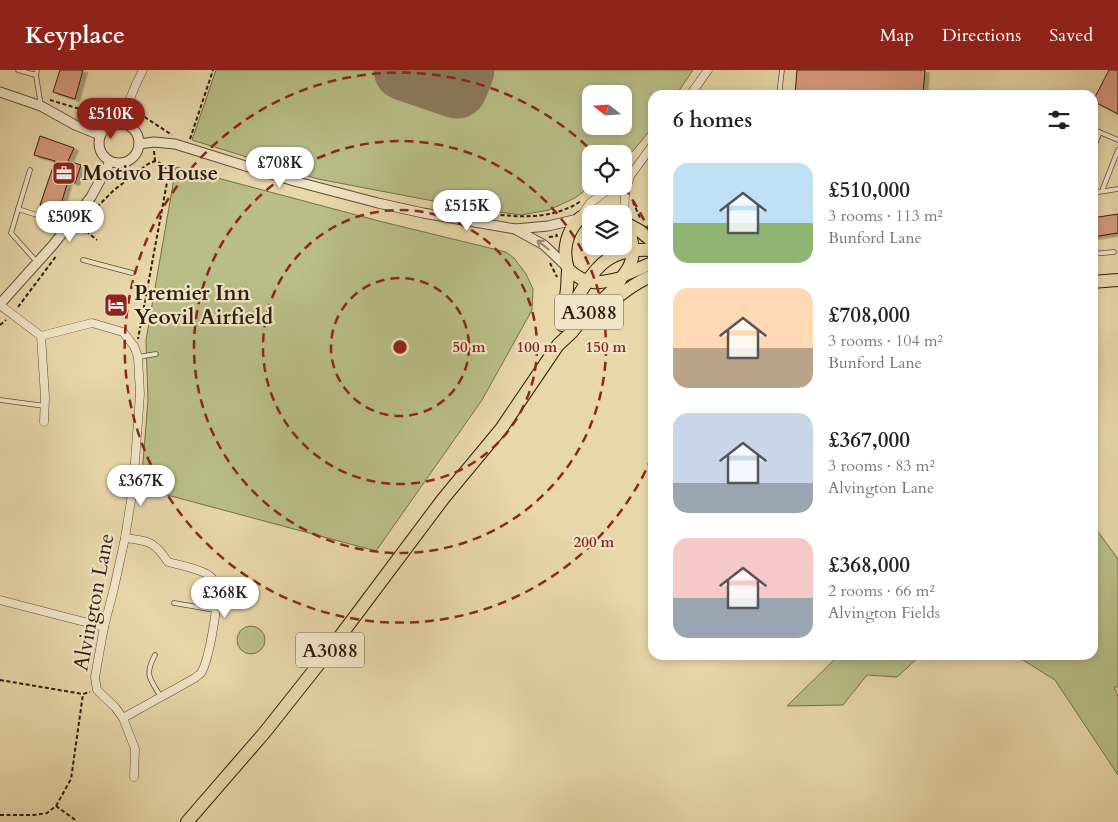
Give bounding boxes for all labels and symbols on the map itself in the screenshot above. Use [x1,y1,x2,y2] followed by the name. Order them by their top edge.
[582,85,632,135] north arrow
[76,98,146,140] pin: £510K
[245,146,315,189] pin: £708K
[82,159,218,188] place label: Motivo House
[51,160,77,186] office icon: Motivo House
[432,190,502,232] pin: £515K
[35,200,105,243] pin: £509K
[537,240,550,251] one-way arrow
[134,279,273,332] place label: Premier Inn Yeovil Airfield
[103,292,129,318] hotel icon: Premier Inn Yeovil Airfield
[555,294,623,330] road number: A3088
[452,337,486,357] text: 50 m
[517,337,558,357] text: 100 m
[586,337,627,357] text: 150 m
[391,338,409,356] centre of rings
[106,464,176,507] pin: £367K
[66,531,122,673] street label: Alvington Lane
[574,532,615,552] text: 200 m
[190,576,260,619] pin: £368K
[296,632,364,668] road number: A3088

